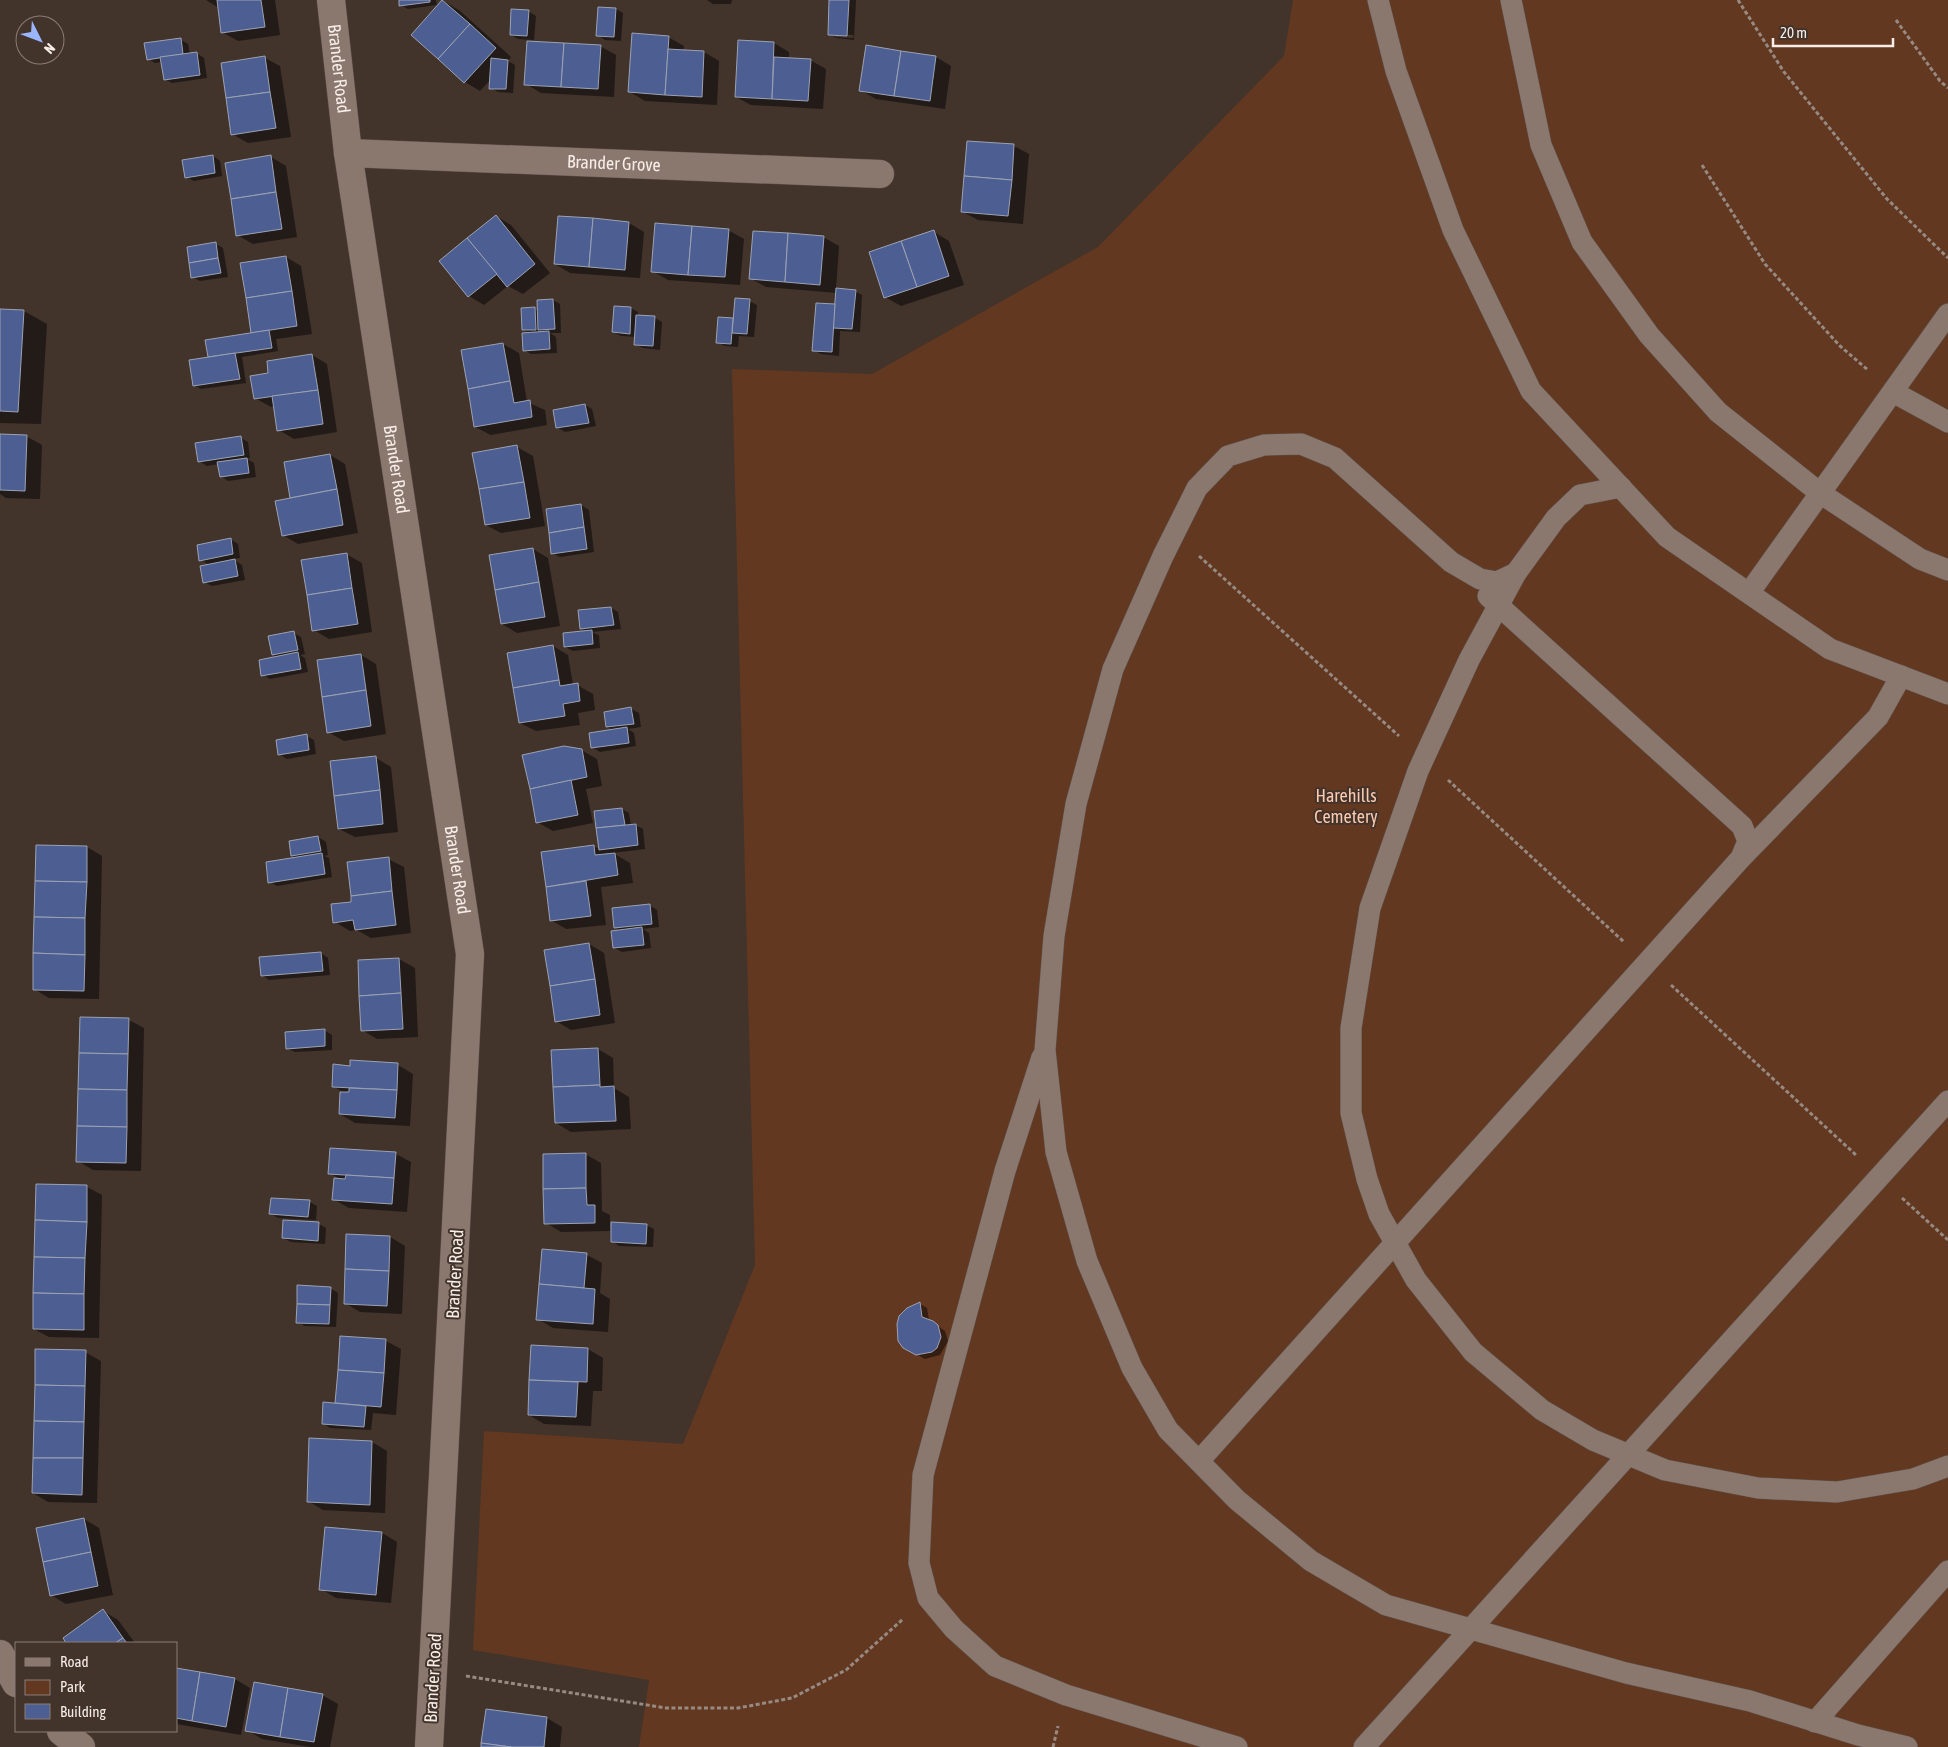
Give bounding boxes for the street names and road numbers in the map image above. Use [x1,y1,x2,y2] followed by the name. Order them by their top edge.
[324,23,354,114] street label: Brander Road
[567,151,661,175] street label: Brander Grove
[380,424,414,515] street label: Brander Road
[441,824,475,916] street label: Brander Road
[442,1229,467,1319] street label: Brander Road
[420,1633,445,1723] street label: Brander Road

